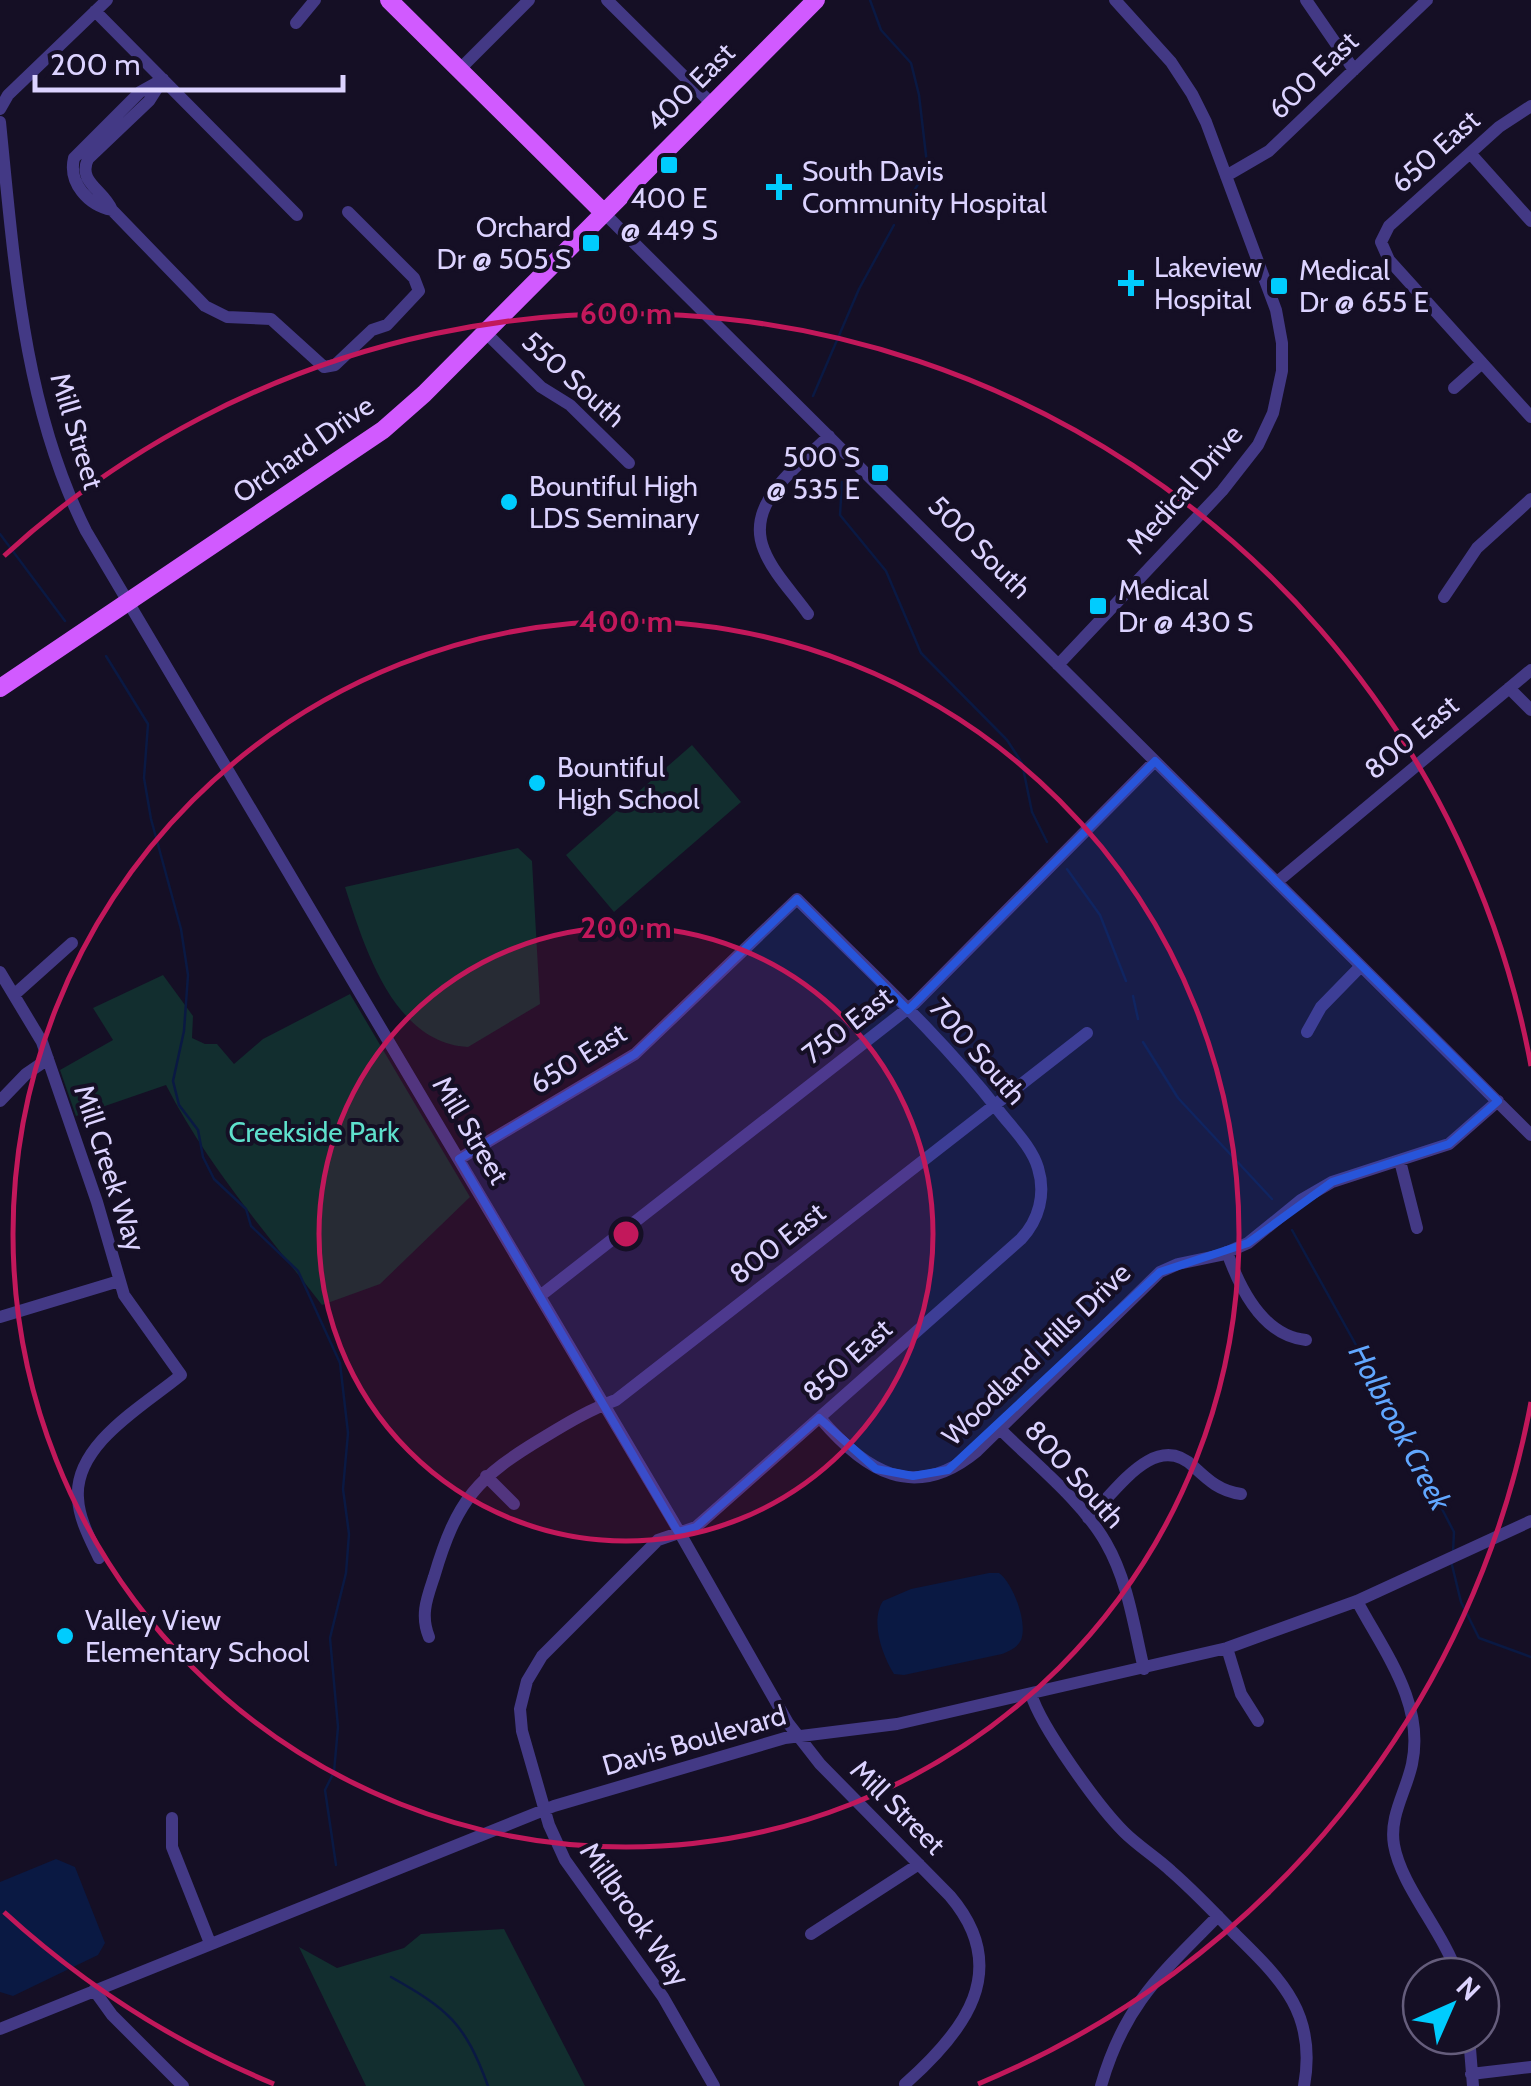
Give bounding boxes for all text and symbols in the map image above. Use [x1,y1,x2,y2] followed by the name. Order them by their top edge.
[1261,24,1365,126] street label: 600 East
[35,30,342,92] scale bar
[639,36,741,138] street label: 400 East
[50,46,141,83] text: 200 m
[1384,103,1486,199] street label: 650 East
[658,154,680,176] marker: 400 E @ 449 S
[802,154,1047,220] place label: South Davis Community Hospital
[766,174,792,200] marker: South Davis Community Hospital
[620,181,718,247] place label: 400 E @ 449 S
[437,210,571,276] place label: Orchard Dr @ 505 S
[580,232,602,254] marker: Orchard Dr @ 505 S
[1154,250,1262,316] place label: Lakeview Hospital
[1299,253,1429,319] place label: Medical Dr @ 655 E
[1118,270,1144,296] marker: Lakeview Hospital
[1268,275,1290,297] marker: Medical Dr @ 655 E
[580,295,672,332] text: 600 m
[515,324,633,434] street label: 550 South
[43,369,111,493] street label: Mill Street
[226,388,380,510] street label: Orchard Drive
[1119,417,1249,561] street label: Medical Drive
[766,440,860,506] place label: 500 S @ 535 E
[869,462,891,484] marker: 500 S @ 535 E
[529,469,699,535] place label: Bountiful High LDS Seminary
[921,488,1039,606] street label: 500 South
[498,491,520,513] marker: Bountiful High LDS Seminary
[1118,573,1253,639] place label: Medical Dr @ 430 S
[1087,595,1109,617] marker: Medical Dr @ 430 S
[579,603,673,640] text: 400 m
[1357,688,1465,786] street label: 800 East
[557,750,700,816] place label: Bountiful High School
[526,772,548,794] marker: Bountiful High School
[580,909,672,946] text: 200 m
[795,979,899,1071] street label: 750 East
[922,991,1034,1111] street label: 700 South
[524,1015,632,1101] street label: 650 East
[426,1070,516,1190] street label: Mill Street
[67,1080,153,1256] street label: Mill Creek Way
[229,1115,400,1149] park label: Creekside Park
[722,1195,832,1291] street label: 800 East
[608,1216,644,1252] centre of rings
[935,1255,1137,1453] street label: Woodland Hills Drive
[796,1311,898,1409] street label: 850 East
[1341,1337,1460,1518] water label: Holbrook Creek
[1018,1413,1132,1535] street label: 800 South
[85,1603,310,1669] place label: Valley View Elementary School
[54,1625,76,1647] marker: Valley View Elementary School
[598,1698,790,1782] street label: Davis Boulevard
[844,1753,952,1861] street label: Mill Street
[573,1836,697,1992] street label: Millbrook Way
[1401,1956,1501,2056] north arrow
[1450,1969,1488,2007] text: N

